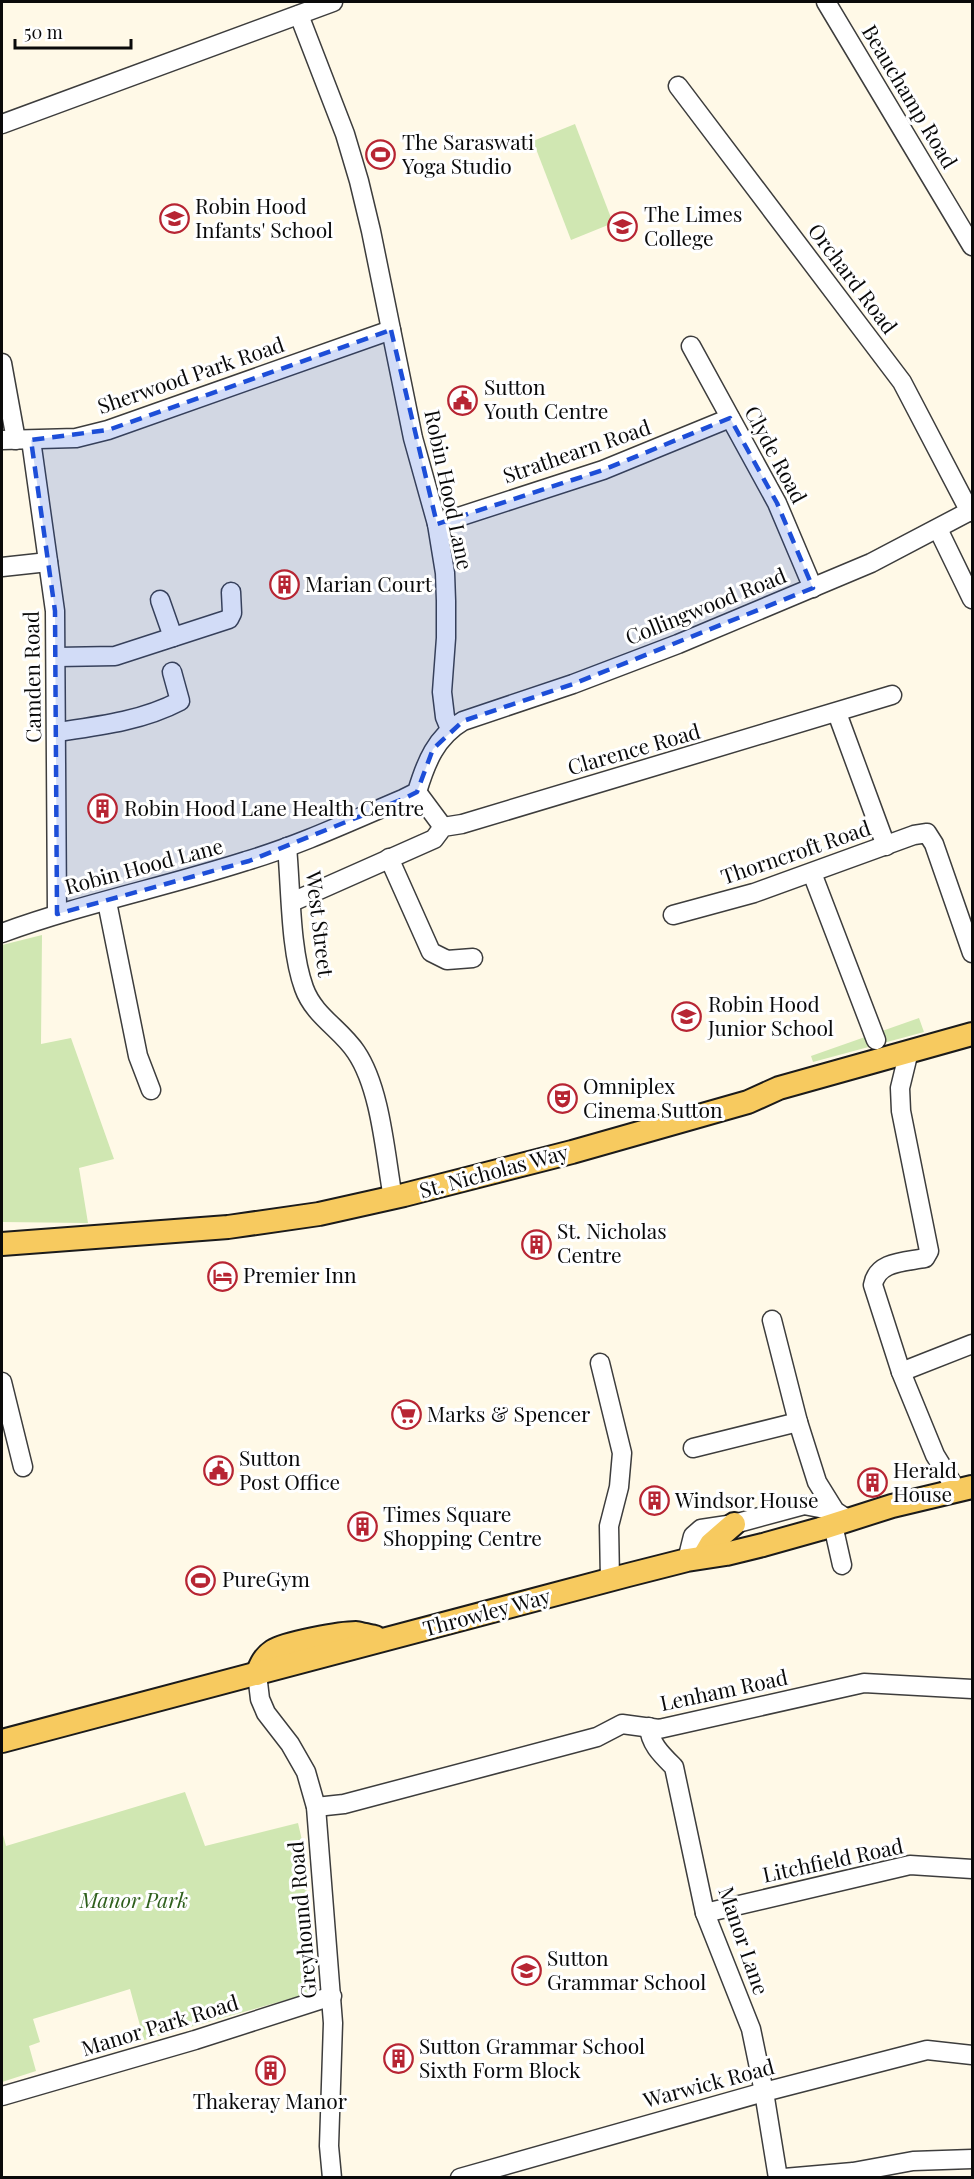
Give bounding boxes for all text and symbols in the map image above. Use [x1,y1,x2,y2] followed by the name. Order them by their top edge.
[15,12,130,50] scale bar
[857,19,965,173] street label: Beauchamp Road
[24,20,63,44] text: 50 m
[401,127,534,179] place label: The Saraswati Yoga Studio
[365,139,397,171] sports icon: The Saraswati Yoga Studio
[195,191,333,243] place label: Robin Hood Infants' School
[644,199,742,251] place label: The Limes College
[158,203,190,235] school or university icon: Robin Hood Infants' School
[607,211,639,243] school or university icon: The Limes College
[803,217,904,339] street label: Orchard Road
[93,329,288,419] street label: Sherwood Park Road
[483,372,608,424] place label: Sutton Youth Centre
[447,384,479,416] public building icon: Sutton Youth Centre
[739,400,814,508] street label: Clyde Road
[419,407,481,572] street label: Robin Hood Lane
[499,412,654,488] street label: Strathearn Road
[621,560,790,650] street label: Collingwood Road
[268,569,300,601] building icon: Marian Court
[305,569,433,597] place label: Marian Court
[16,611,46,743] street label: Camden Road
[564,716,703,780] street label: Clarence Road
[87,793,119,825] building icon: Robin Hood Lane Health Centre
[124,793,424,821] place label: Robin Hood Lane Health Centre
[717,812,874,890] street label: Thorncroft Road
[61,830,226,900] street label: Robin Hood Lane
[300,868,341,979] street label: West Street
[707,989,834,1041] place label: Robin Hood Junior School
[671,1001,703,1033] school or university icon: Robin Hood Junior School
[583,1071,723,1123] place label: Omniplex Cinema Sutton
[546,1083,578,1115] theatre icon: Omniplex Cinema Sutton
[416,1137,571,1203] street label: St. Nicholas Way
[557,1216,667,1268] place label: St. Nicholas Centre
[520,1228,552,1260] building icon: St. Nicholas Centre
[206,1260,238,1292] hotel icon: Premier Inn
[243,1260,357,1288] place label: Premier Inn
[390,1399,422,1431] supermarket icon: Marks & Spencer
[427,1399,591,1427] place label: Marks & Spencer
[239,1443,340,1495] place label: Sutton Post Office
[202,1455,234,1487] public building icon: Sutton Post Office
[893,1455,957,1507] place label: Herald House
[856,1467,888,1499] building icon: Herald House
[638,1485,670,1517] building icon: Windsor House
[674,1485,819,1513] place label: Windsor House
[383,1499,542,1551] place label: Times Square Shopping Centre
[346,1511,378,1543] building icon: Times Square Shopping Centre
[185,1564,217,1596] sports icon: PureGym
[222,1564,310,1592] place label: PureGym
[420,1581,554,1642] street label: Throwley Way
[657,1662,790,1716] street label: Lenham Road
[760,1830,906,1888] street label: Litchfield Road
[280,1840,322,2000] street label: Greyhound Road
[713,1882,776,1998] street label: Manor Lane
[79,1885,188,1913] park label: Manor Park
[547,1943,706,1995] place label: Sutton Grammar School
[510,1955,542,1987] school or university icon: Sutton Grammar School
[78,1987,241,2061] street label: Manor Park Road
[419,2031,645,2083] place label: Sutton Grammar School Sixth Form Block
[382,2043,414,2075] building icon: Sutton Grammar School Sixth Form Block
[639,2051,777,2113] street label: Warwick Road
[254,2055,286,2087] building icon: Thakeray Manor
[193,2086,348,2114] place label: Thakeray Manor

